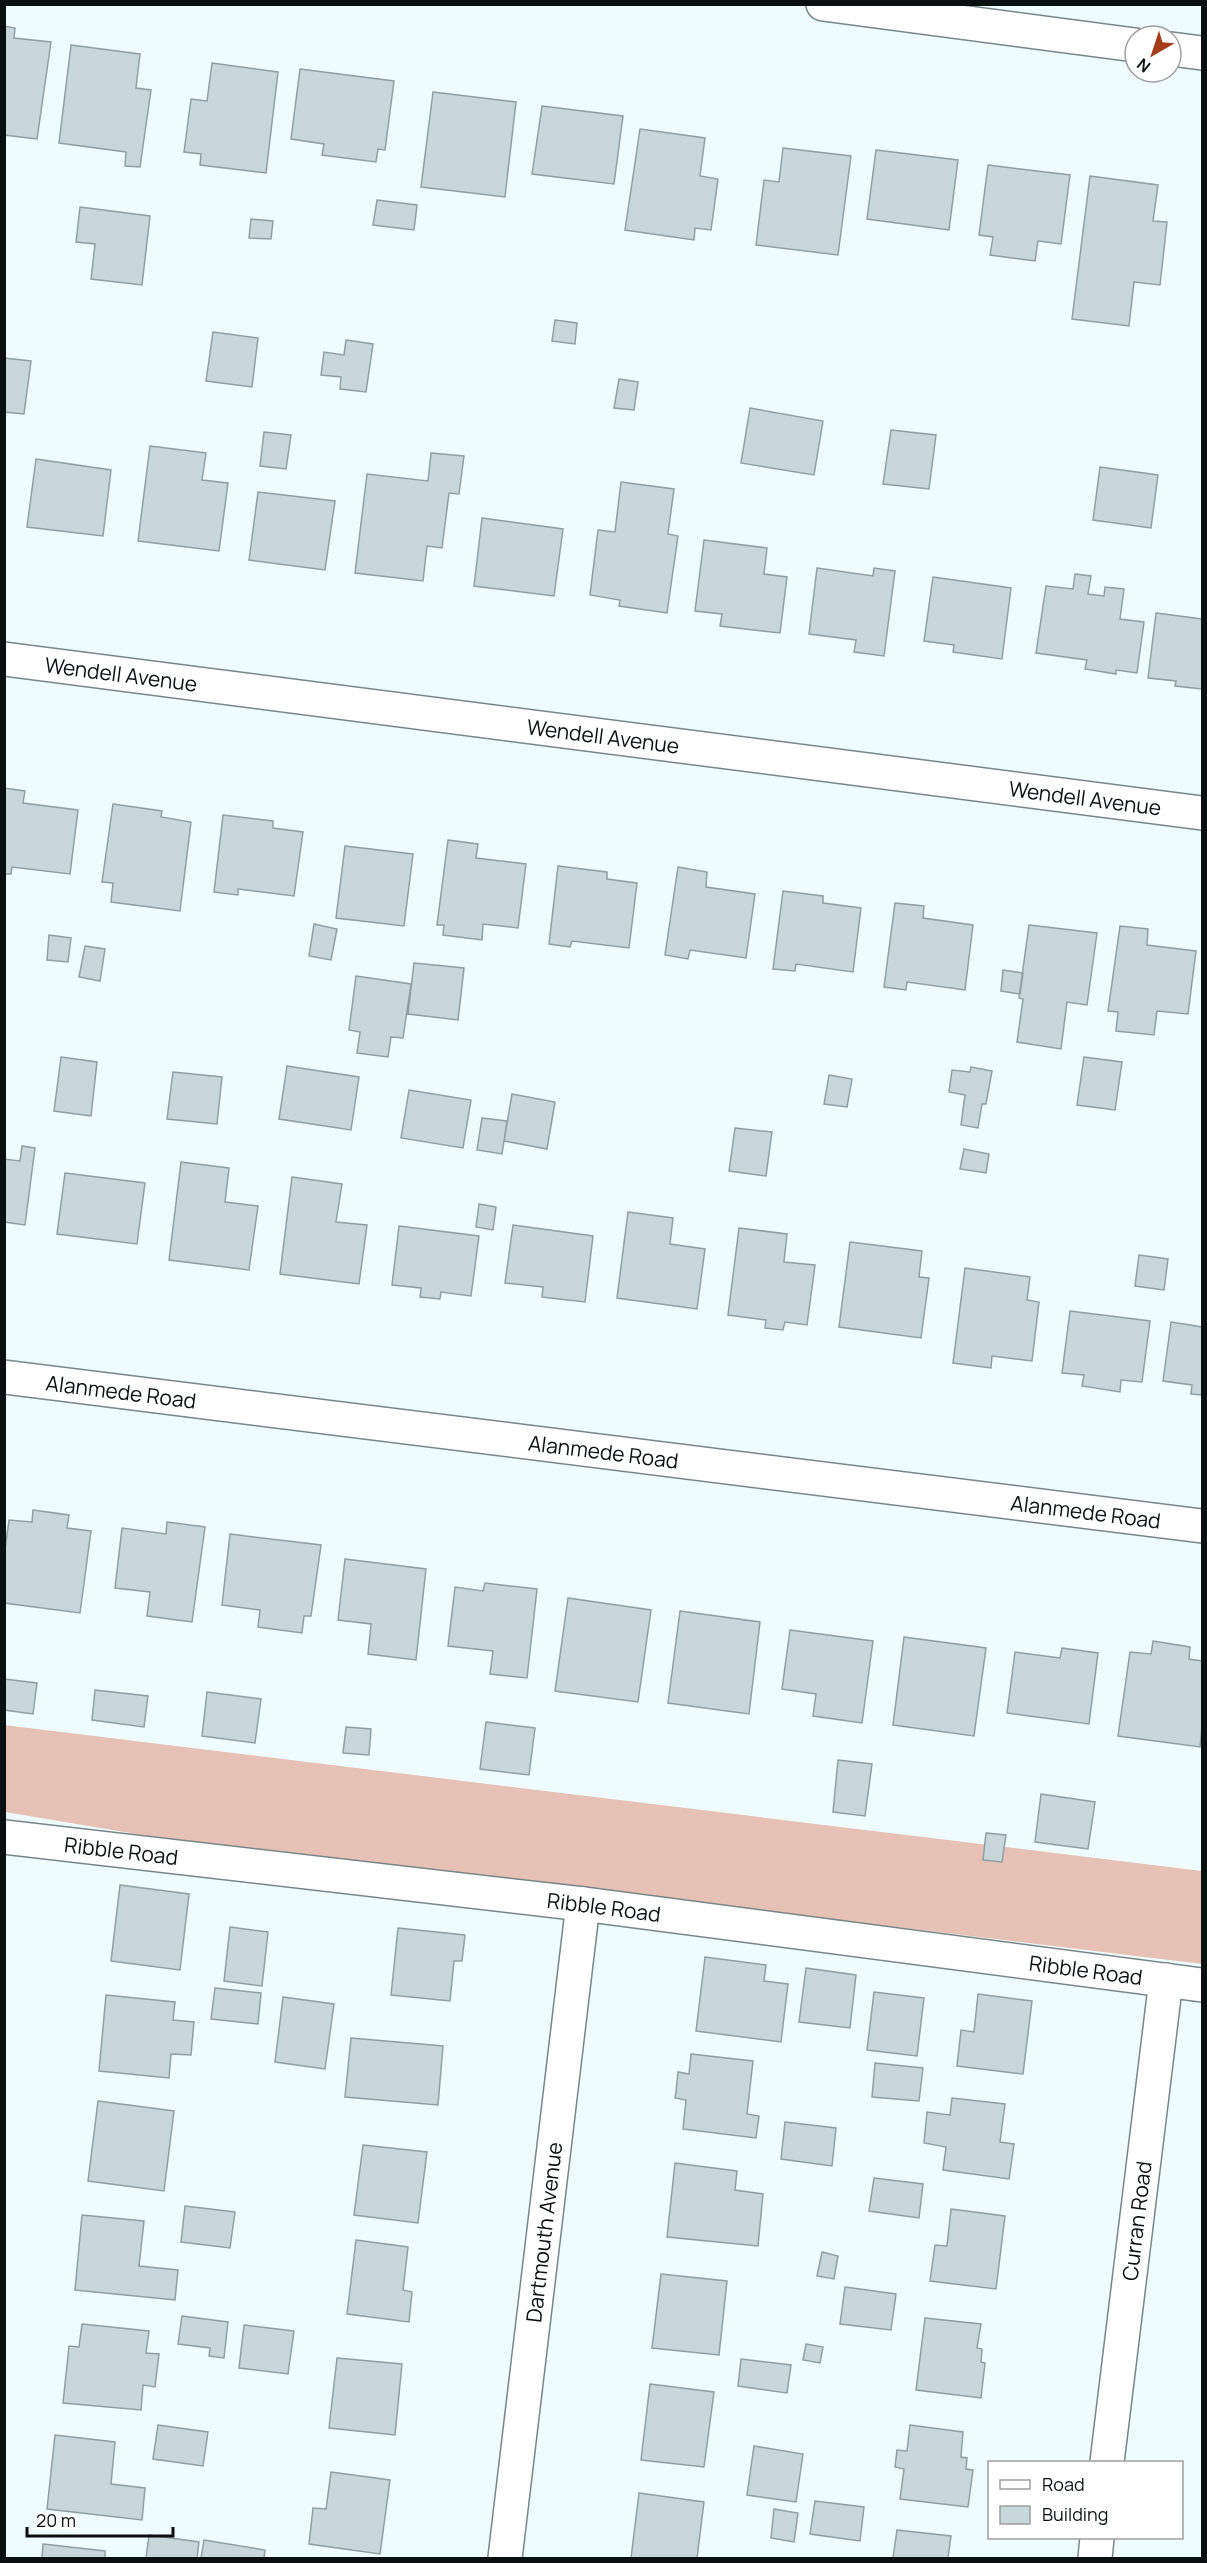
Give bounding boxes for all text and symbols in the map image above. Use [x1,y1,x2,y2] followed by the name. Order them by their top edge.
[1123,24,1183,84] north arrow
[1132,53,1155,78] text: N
[43,650,199,698] street label: Wendell Avenue
[525,712,681,760] street label: Wendell Avenue
[1007,774,1163,822] street label: Wendell Avenue
[44,1368,198,1415] street label: Alanmede Road
[527,1428,680,1475] street label: Alanmede Road
[1009,1488,1162,1535] street label: Alanmede Road
[63,1830,180,1871] street label: Ribble Road
[546,1886,662,1928] street label: Ribble Road
[1027,1949,1144,1991] street label: Ribble Road
[519,2141,568,2324] street label: Dartmouth Avenue
[1115,2159,1158,2282] street label: Curran Road
[988,2461,1183,2539] legend
[1042,2472,1085,2496] text: Road
[27,2500,172,2538] scale bar
[1042,2502,1108,2526] text: Building
[36,2508,76,2532] text: 20 m

